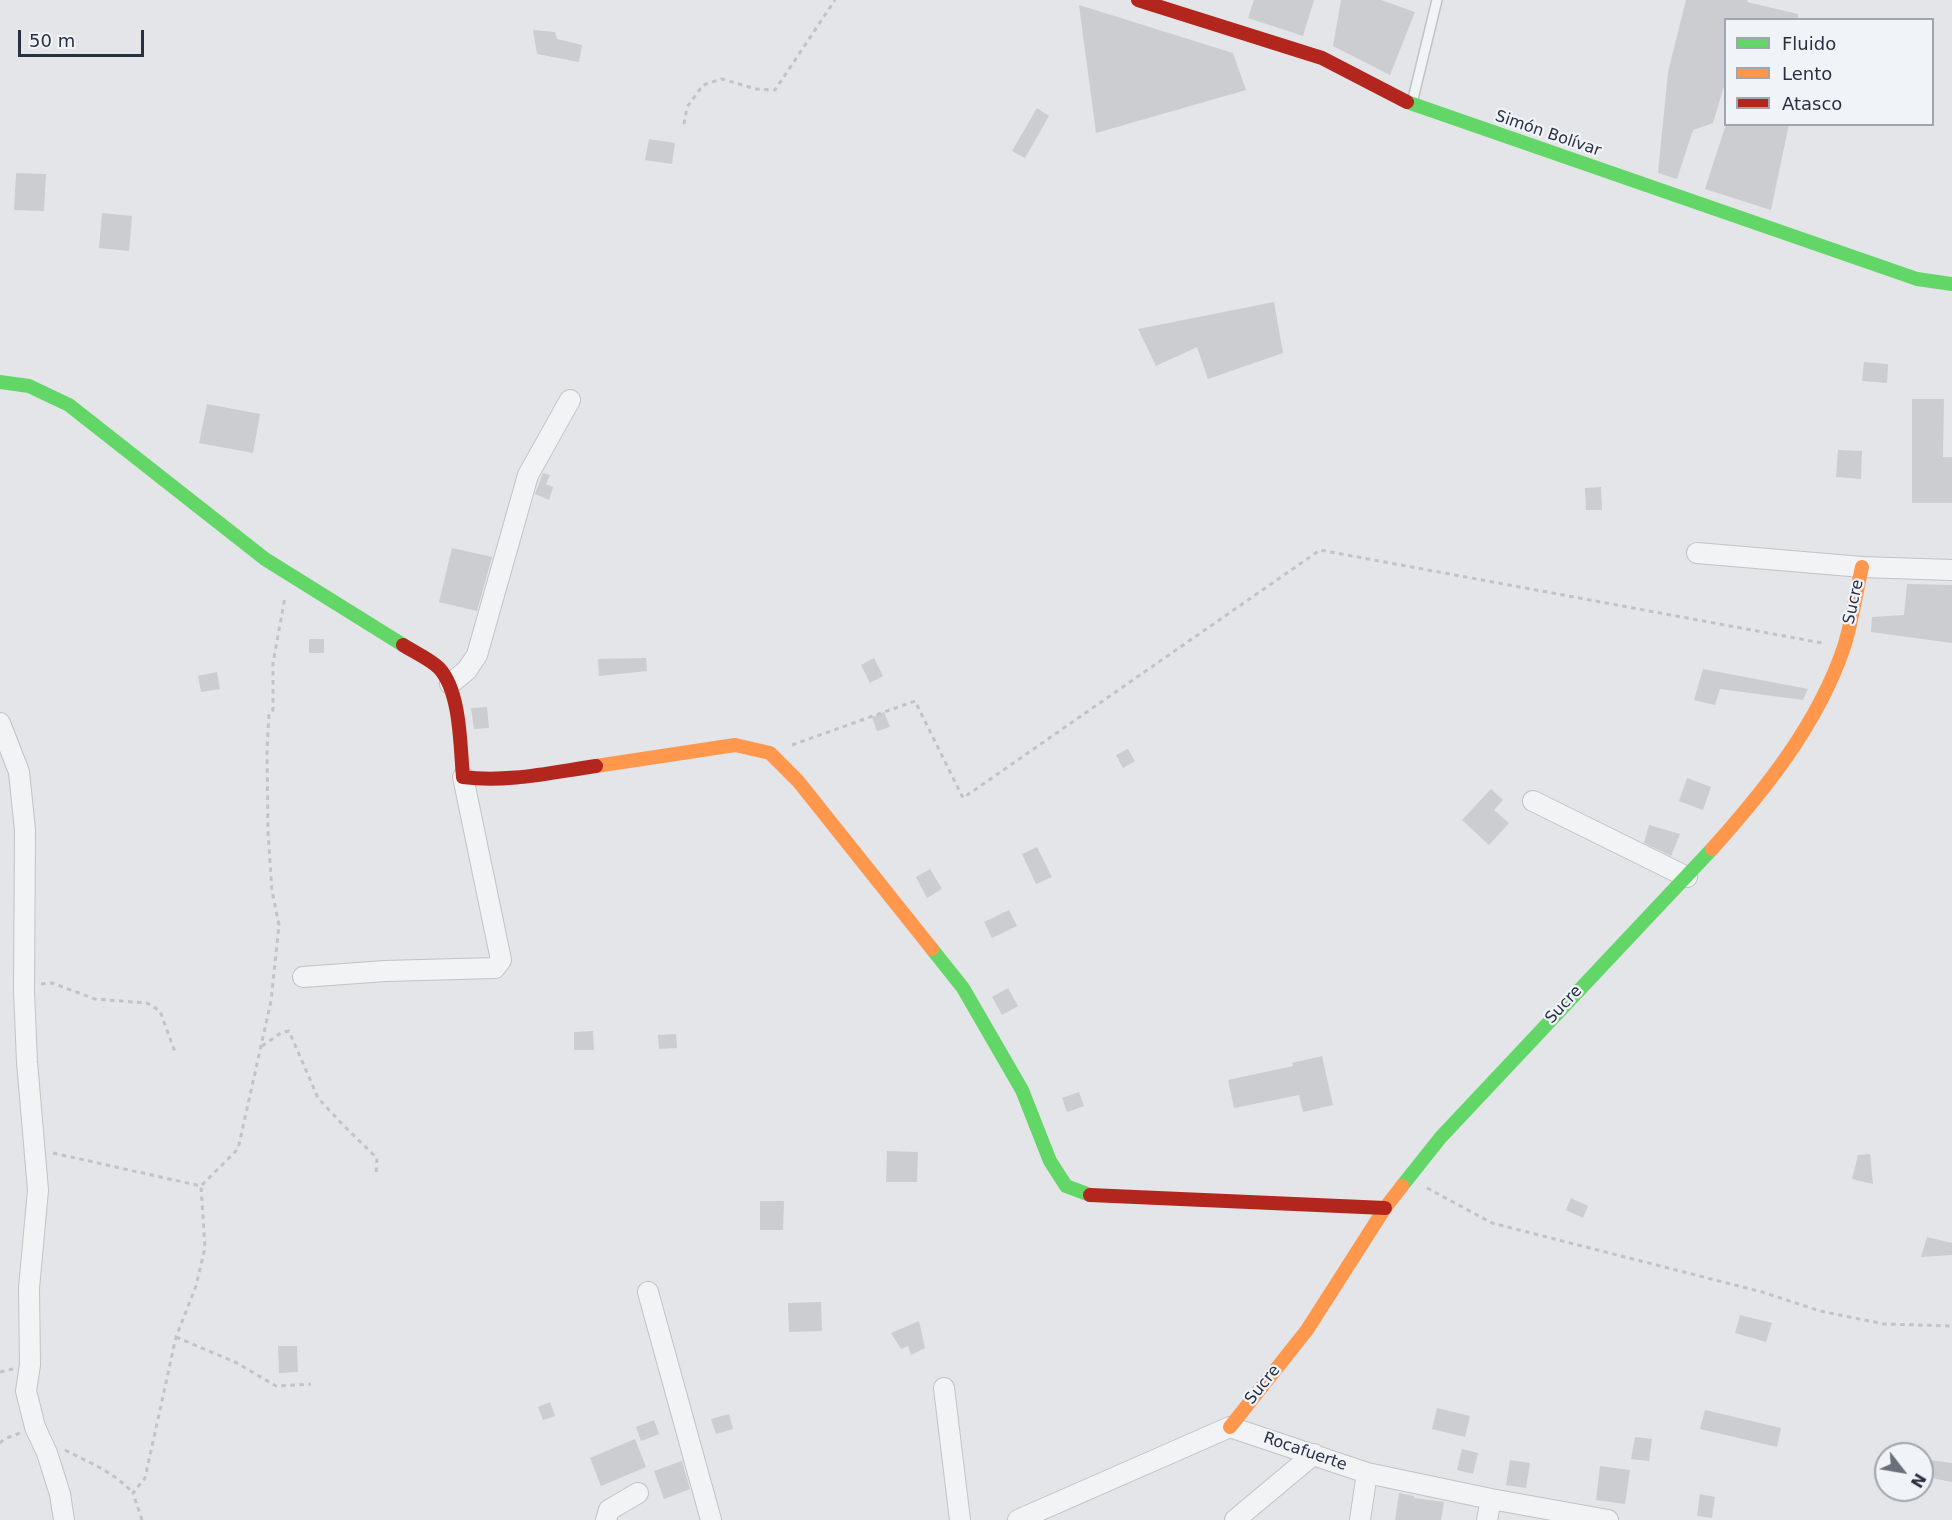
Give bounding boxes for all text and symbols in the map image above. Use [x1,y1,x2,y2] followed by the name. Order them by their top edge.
[21,18,147,56] scale bar
[1724,18,1934,126] legend
[29,30,75,51] text: 50 m
[1782,33,1836,54] text: Fluido
[1782,63,1832,84] text: Lento
[1782,93,1842,114] text: Atasco
[1493,107,1603,161] street label: Simón Bolívar
[1840,578,1868,626] street label: Sucre
[1542,982,1586,1028] street label: Sucre
[1241,1361,1285,1409] street label: Sucre
[1261,1429,1349,1475] street label: Rocafuerte
[1874,1442,1934,1502] north arrow
[1907,1470,1930,1491] text: N

